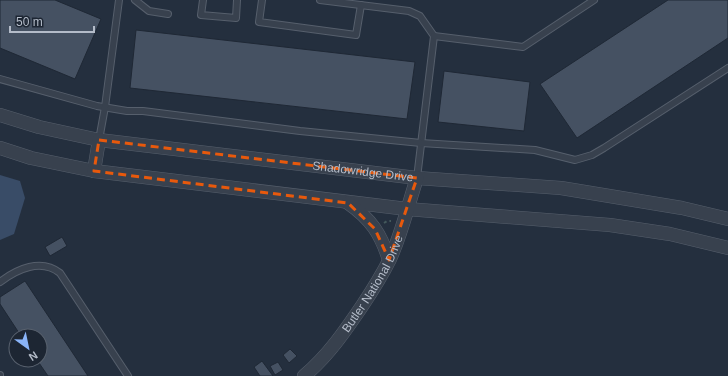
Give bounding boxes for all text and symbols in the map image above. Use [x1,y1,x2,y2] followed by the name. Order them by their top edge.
[10,8,94,34] scale bar
[16,15,43,29] text: 50 m
[312,159,414,185] street label: Shadowridge Drive
[339,233,406,335] street label: Butler National Drive
[8,328,48,368] north arrow
[27,349,40,364] text: N

